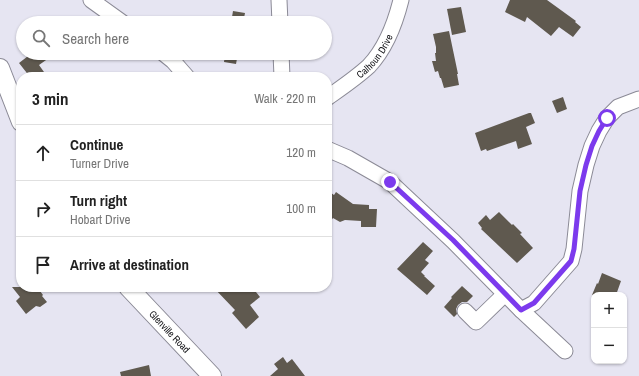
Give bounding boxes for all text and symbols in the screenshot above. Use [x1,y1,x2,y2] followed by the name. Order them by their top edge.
[16,16,332,60] search box
[30,27,52,49] icon: search
[62,28,129,49] text: Search here
[353,32,395,81] street label: Calhoun Drive
[32,87,68,110] text: 3 min
[254,90,316,107] text: Walk · 220 m
[598,109,616,127] route start
[70,134,123,155] text: Continue
[32,142,54,164] icon: ahead
[286,144,316,161] text: 120 m
[70,155,129,172] text: Turner Drive
[381,173,399,191] route end
[70,190,127,211] text: Turn right
[32,198,54,220] icon: right
[286,200,316,217] text: 100 m
[70,211,130,228] text: Hobart Drive
[32,254,54,276] icon: arrive
[70,254,189,275] text: Arrive at destination
[591,292,627,364] map controls
[591,292,627,328] button: +
[147,307,193,355] street label: Glenville Road
[591,328,627,364] button: −

